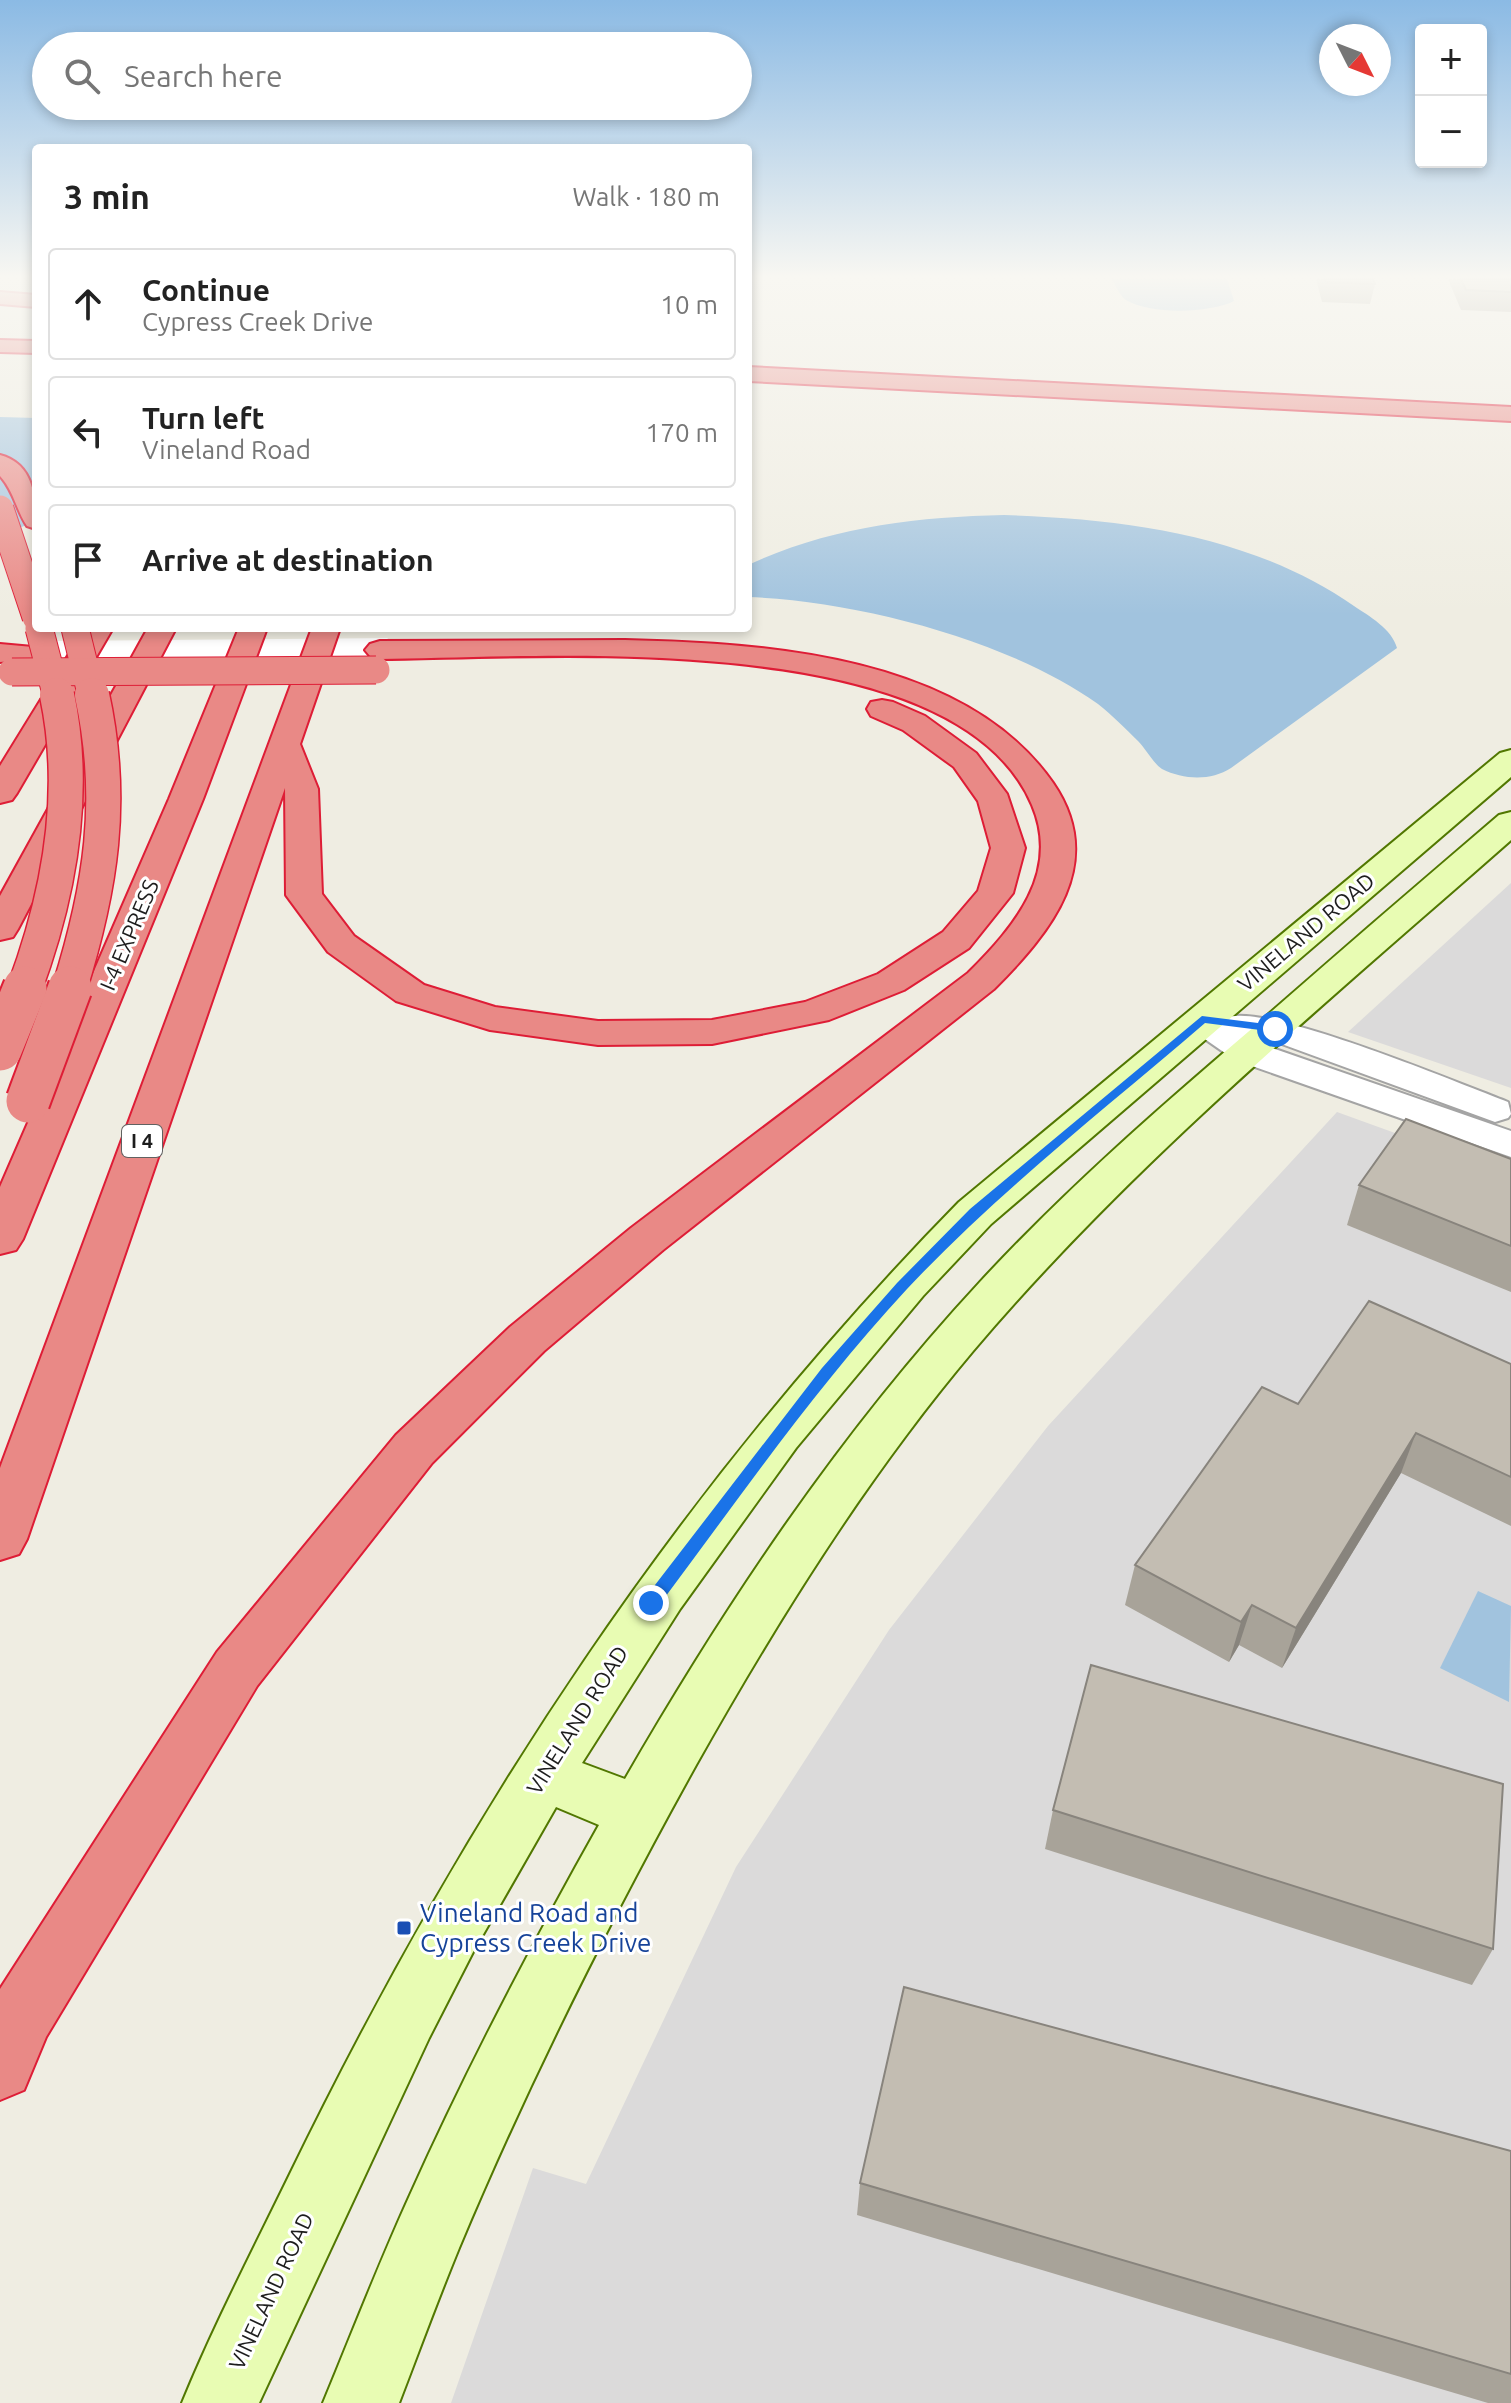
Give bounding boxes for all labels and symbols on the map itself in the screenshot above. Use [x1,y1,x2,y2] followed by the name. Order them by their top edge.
[1319,24,1391,96] north arrow
[1232,867,1379,996] street label: VINELAND ROAD
[94,876,163,994] street label: I-4 EXPRESS
[1257,1011,1293,1047] route start
[122,1125,162,1157] road number: I 4
[633,1585,669,1621] route end
[521,1641,632,1799] street label: VINELAND ROAD
[420,1898,651,1957] place label: Vineland Road and Cypress Creek Drive
[395,1919,413,1937] marker: Vineland Road and Cypress Creek Drive
[223,2208,318,2373] street label: VINELAND ROAD

